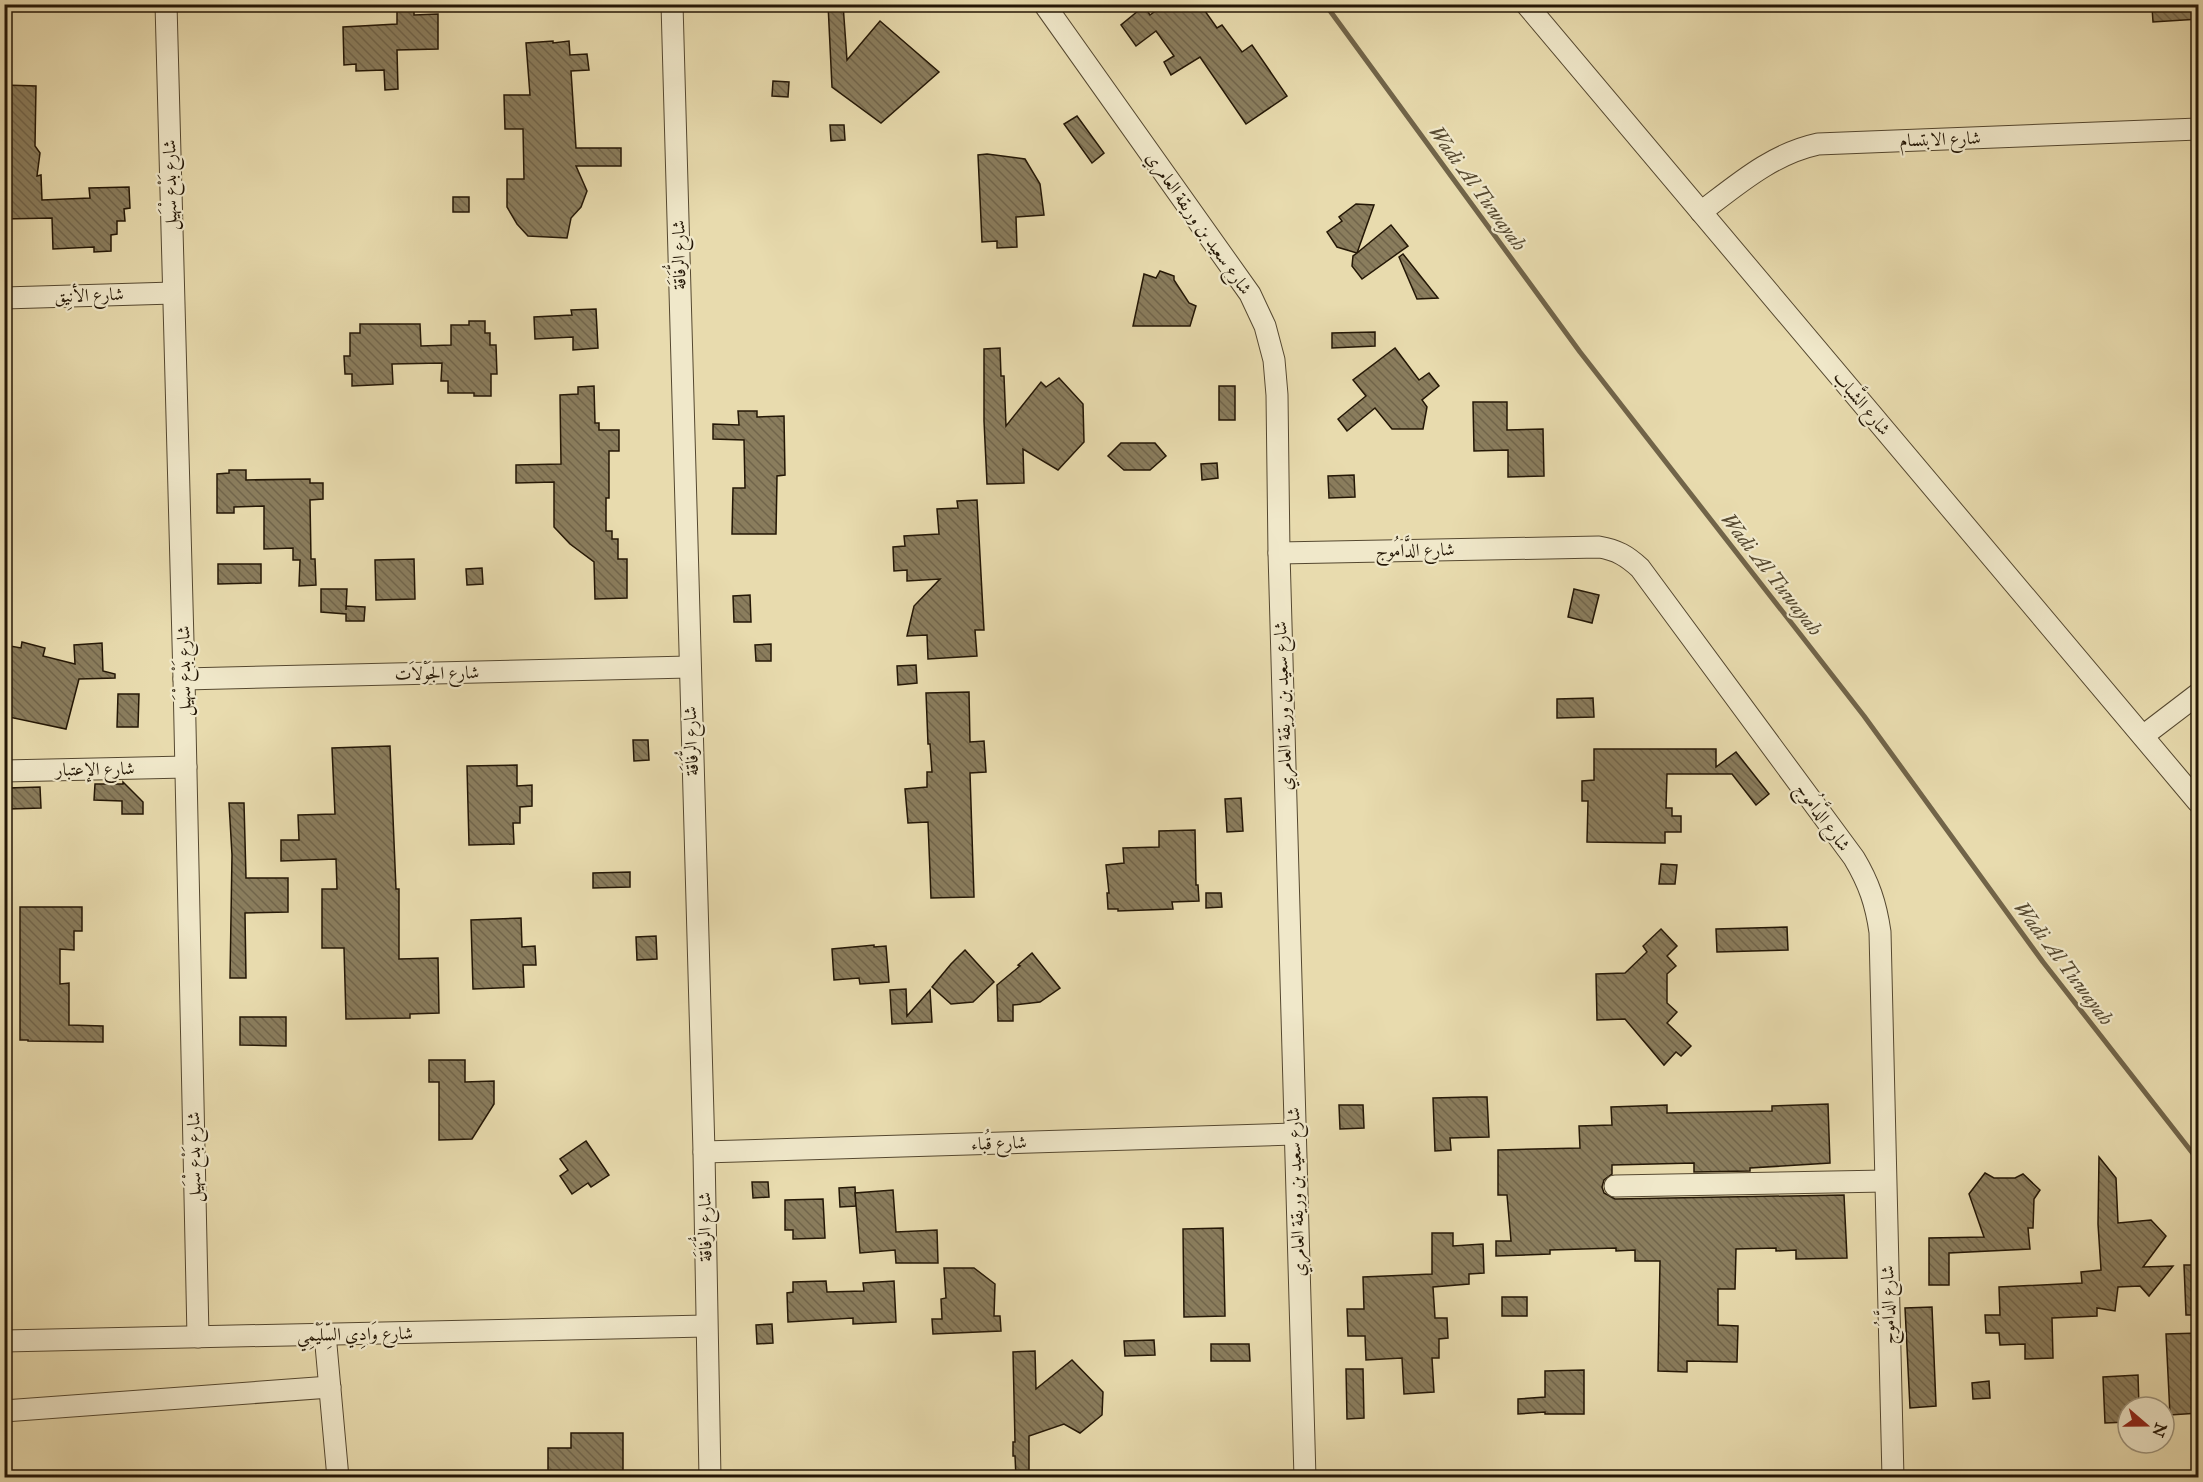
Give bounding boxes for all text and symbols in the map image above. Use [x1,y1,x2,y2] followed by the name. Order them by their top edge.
[1424,121,1532,256] water label: Wadi Al Tuwayah
[1899,127,1981,156] street label: شارع الابتسام
[155,139,186,231] street label: شارع بَدْع سْهَيل
[1138,147,1257,301] street label: شارع سعيد بن وريقة العامري
[661,220,695,290] street label: شارع الرُّفَاقَة
[54,281,124,311] street label: شارع الأنِيق
[1826,364,1898,442] street label: شارع الشَّباب
[1717,508,1828,640] water label: Wadi Al Tuwayah
[1375,534,1455,567] street label: شارع الدَّامُوج
[1269,621,1301,791] street label: شارع سعيد بن وريقة العامري
[169,625,200,717] street label: شارع بَدْع سْهَيل
[394,658,480,689] street label: شارع الجَوْلاَت
[672,706,707,776] street label: شارع الرُّفَاقَة
[53,757,135,785] street label: شارع الإعتبار
[1787,776,1858,859] street label: شارع الدَّامُوج
[2010,896,2119,1030] water label: Wadi Al Tuwayah
[1282,1107,1314,1277] street label: شارع سعيد بن وريقة العامري
[179,1111,210,1203] street label: شارع بَدْع سْهَيل
[971,1127,1027,1159] street label: شارع قُباء
[687,1192,721,1262] street label: شارع الرُّفَاقَة
[1872,1265,1905,1345] street label: شارع الدَّامُوج
[297,1319,413,1352] street label: شارع وَادِي السِّلَيْمِي
[2116,1395,2176,1455] north arrow
[2148,1420,2171,1440] text: N

